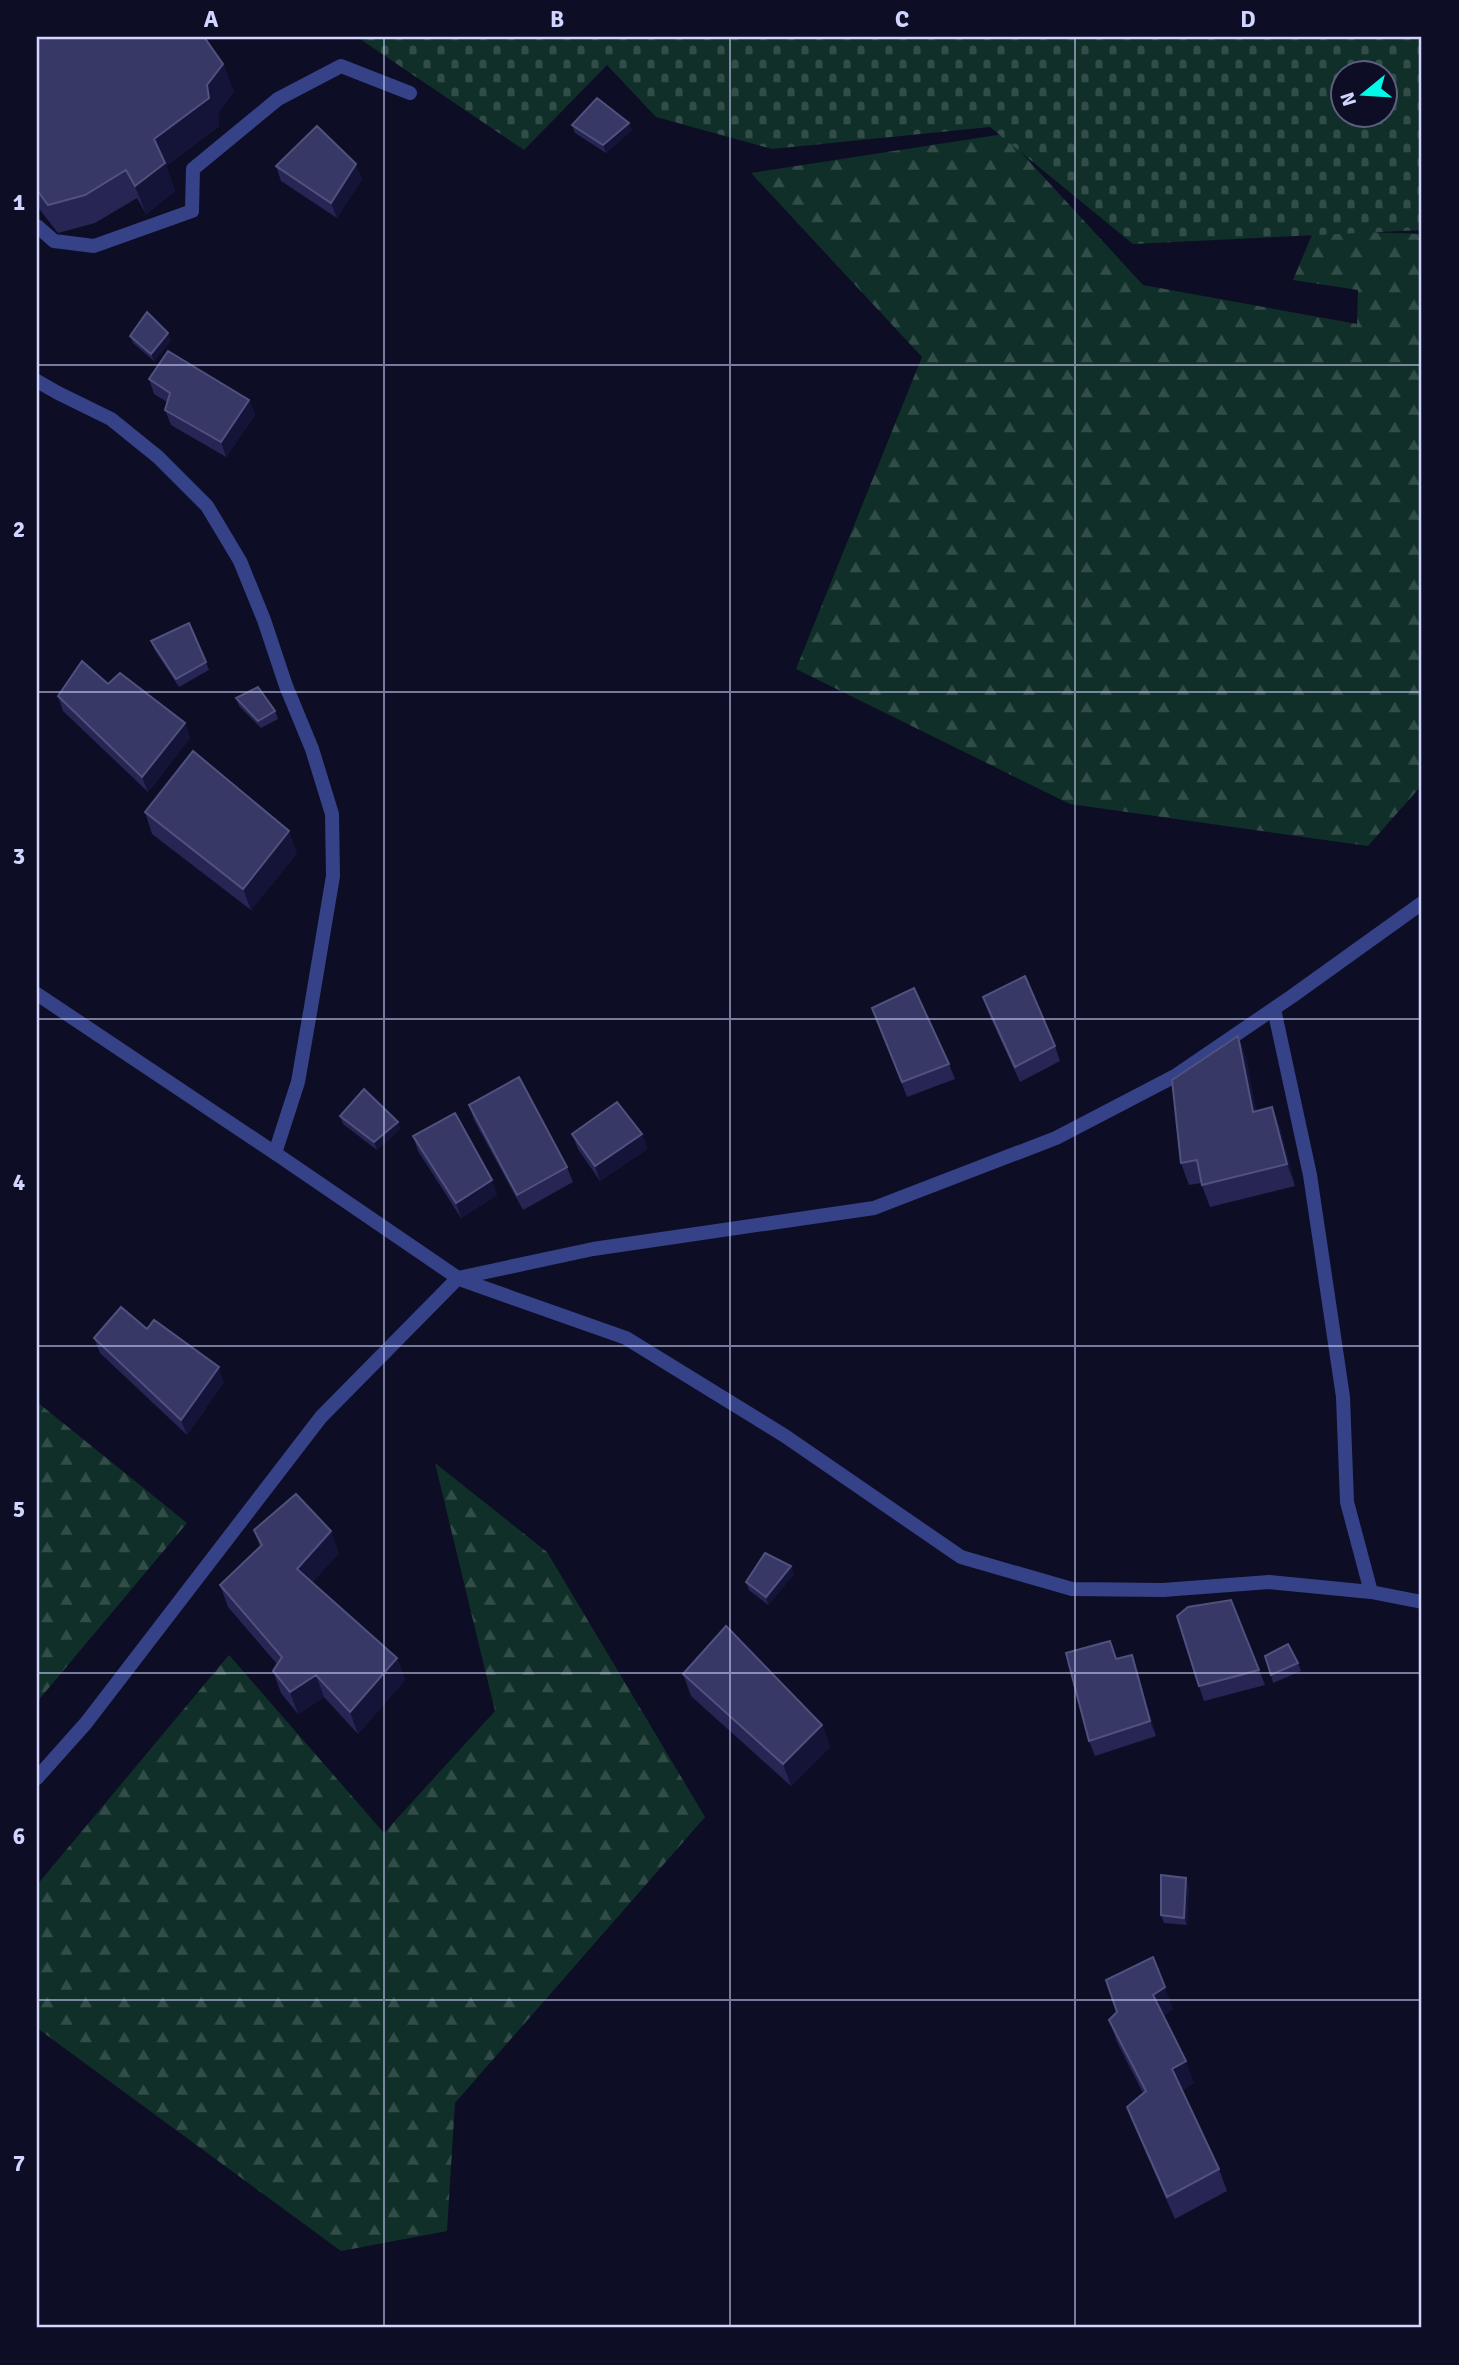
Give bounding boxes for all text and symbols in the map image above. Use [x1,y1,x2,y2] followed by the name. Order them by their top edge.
[204,5,219,34] text: A
[550,5,564,34] text: B
[895,5,909,34] text: C
[1240,5,1256,34] text: D
[1330,60,1400,130] north arrow
[1335,89,1362,109] text: N
[13,188,25,217] text: 1
[13,515,25,544] text: 2
[13,842,25,871] text: 3
[13,1168,25,1197] text: 4
[13,1495,25,1524] text: 5
[13,1822,25,1851] text: 6
[13,2149,25,2178] text: 7

